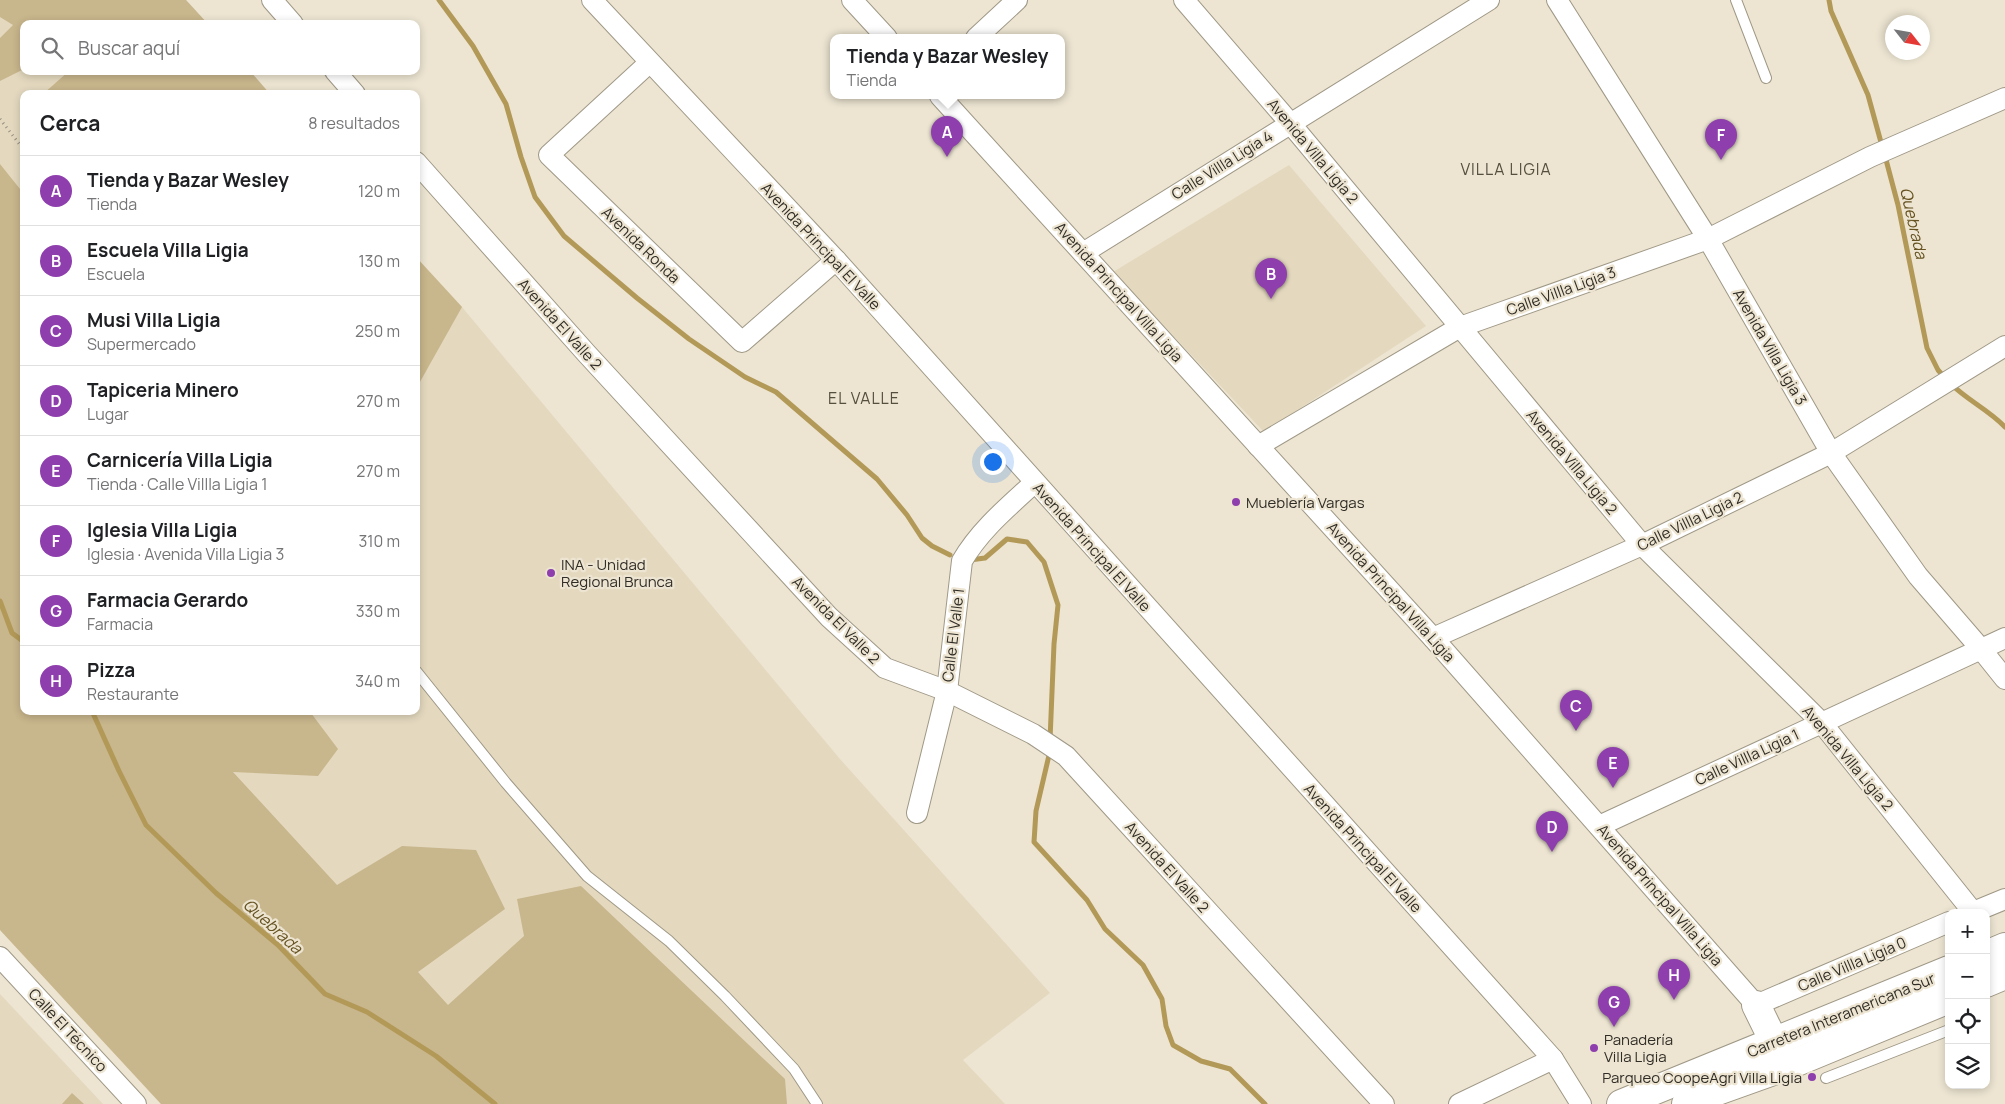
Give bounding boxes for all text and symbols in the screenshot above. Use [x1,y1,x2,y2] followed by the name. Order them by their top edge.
[1885,15,1930,60] north arrow
[20,20,420,75] search box
[38,34,66,62] icon: search
[830,34,1065,99] popup
[78,35,180,61] text: Buscar aquí
[847,43,1048,69] text: Tienda y Bazar Wesley
[847,69,897,91] text: Tienda
[1263,94,1363,208] street label: Avenida Villa Ligia 2
[40,109,100,137] text: Cerca
[308,112,400,134] text: 8 resultados
[931,116,963,157] pin: A
[1705,119,1737,160] pin: F
[1167,125,1277,205] street label: Calle Villla Ligia 4
[1460,158,1552,180] district label: VILLA LIGIA
[87,167,289,193] text: Tienda y Bazar Wesley
[756,178,886,314] street label: Avenida Principal El Valle
[51,180,61,202] text: A
[358,180,400,202] text: 120 m
[1895,185,1933,262] water label: Quebrada
[87,193,137,215] text: Tienda
[597,202,685,288] street label: Avenida Ronda
[1050,217,1188,367] street label: Avenida Principal Villa Ligia
[87,237,249,263] text: Escuela Villa Ligia
[51,250,61,272] text: B
[358,250,400,272] text: 130 m
[1255,258,1287,299] pin: B
[1503,261,1619,321] street label: Calle Villla Ligia 3
[87,263,145,285] text: Escuela
[513,274,607,374] street label: Avenida El Valle 2
[1728,285,1812,409] street label: Avenida Villa Ligia 3
[87,307,221,333] text: Musi Villa Ligia
[50,320,62,342] text: C
[355,320,400,342] text: 250 m
[87,333,196,355] text: Supermercado
[87,377,239,403] text: Tapiceria Minero
[828,387,900,409] district label: EL VALLE
[50,390,62,412] text: D
[356,390,400,412] text: 270 m
[87,403,129,425] text: Lugar
[1522,405,1622,519] street label: Avenida Villa Ligia 2
[87,447,272,473] text: Carnicería Villa Ligia
[980,449,1006,475] your location
[51,460,61,482] text: E
[356,460,400,482] text: 270 m
[87,473,267,495] text: Tienda · Calle Villla Ligia 1
[1028,478,1156,616] street label: Avenida Principal El Valle
[1634,486,1746,556] street label: Calle Villla Ligia 2
[1246,492,1365,513] place label: Mueblería Vargas
[1230,496,1242,508] marker: Mueblería Vargas
[87,517,237,543] text: Iglesia Villa Ligia
[1322,517,1460,667] street label: Avenida Principal Villa Ligia
[52,530,60,552] text: F
[358,530,400,552] text: 310 m
[87,543,284,565] text: Iglesia · Avenida Villa Ligia 3
[561,554,673,592] place label: INA - Unidad Regional Brunca
[545,567,557,579] marker: INA - Unidad Regional Brunca
[787,571,885,669] street label: Avenida El Valle 2
[87,587,248,613] text: Farmacia Gerardo
[937,587,969,683] street label: Calle El Valle 1
[50,600,62,622] text: G
[356,600,400,622] text: 330 m
[87,613,153,635] text: Farmacia
[87,657,135,683] text: Pizza
[50,670,62,692] text: H
[355,670,400,692] text: 340 m
[87,683,179,705] text: Restaurante
[1560,690,1592,731] pin: C
[1798,701,1898,815] street label: Avenida Villa Ligia 2
[1692,724,1802,790] street label: Calle Villla Ligia 1
[1597,747,1629,788] pin: E
[1299,779,1427,917] street label: Avenida Principal El Valle
[1536,811,1568,852] pin: D
[1120,817,1214,917] street label: Avenida El Valle 2
[1592,819,1728,971] street label: Avenida Principal Villa Ligia
[239,894,308,959] water label: Quebrada
[1945,909,1990,1089] map controls
[1945,909,1990,954] button: +
[1795,932,1909,996] street label: Calle Villla Ligia 0
[1945,954,1990,999] button: −
[1658,959,1690,1000] pin: H
[1744,967,1938,1062] street label: Carretera Interamericana Sur
[24,984,112,1076] street label: Calle El Técnico
[1598,986,1630,1027] pin: G
[1945,999,1990,1044] button: locate
[1604,1029,1673,1067] place label: Panadería Villa Ligia
[1588,1042,1600,1054] marker: Panadería Villa Ligia
[1945,1044,1990,1089] button: layers
[1602,1067,1802,1088] place label: Parqueo CoopeAgri Villa Ligia
[1806,1071,1818,1083] marker: Parqueo CoopeAgri Villa Ligia

